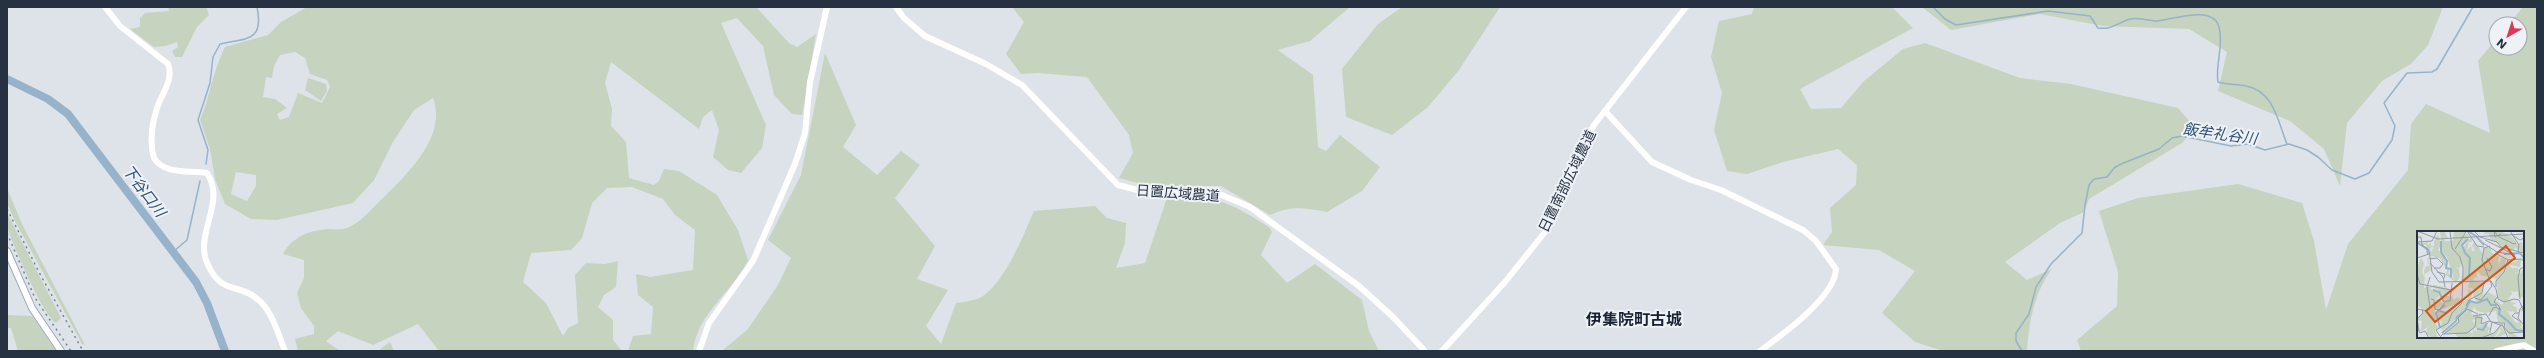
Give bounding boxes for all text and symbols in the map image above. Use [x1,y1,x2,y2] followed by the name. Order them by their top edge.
[2488,16,2528,56] north arrow
[2494,35,2510,51] text: N
[2182,120,2260,148] water label: 飯牟礼谷川
[1535,127,1599,235] street label: 日置南部広域農道
[119,162,170,222] water label: 下谷口川
[1136,182,1220,204] street label: 日置広域農道
[2417,231,2524,338] inset map
[1585,310,1682,329] district label: 伊集院町古城

